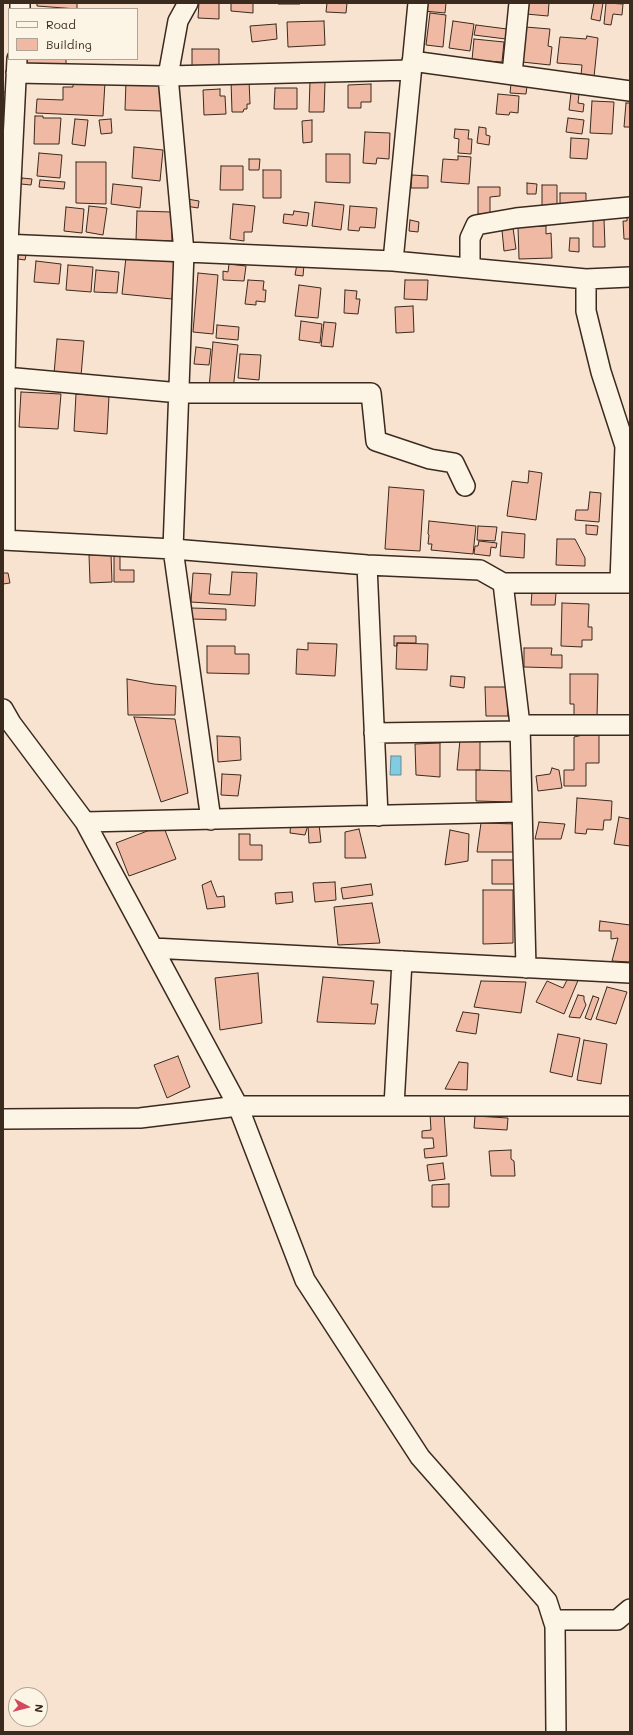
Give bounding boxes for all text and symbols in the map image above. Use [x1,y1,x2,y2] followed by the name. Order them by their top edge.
[8,8,138,60] legend
[46,16,76,32] text: Road
[46,36,92,52] text: Building
[8,1687,48,1727] north arrow
[31,1703,47,1713] text: N

